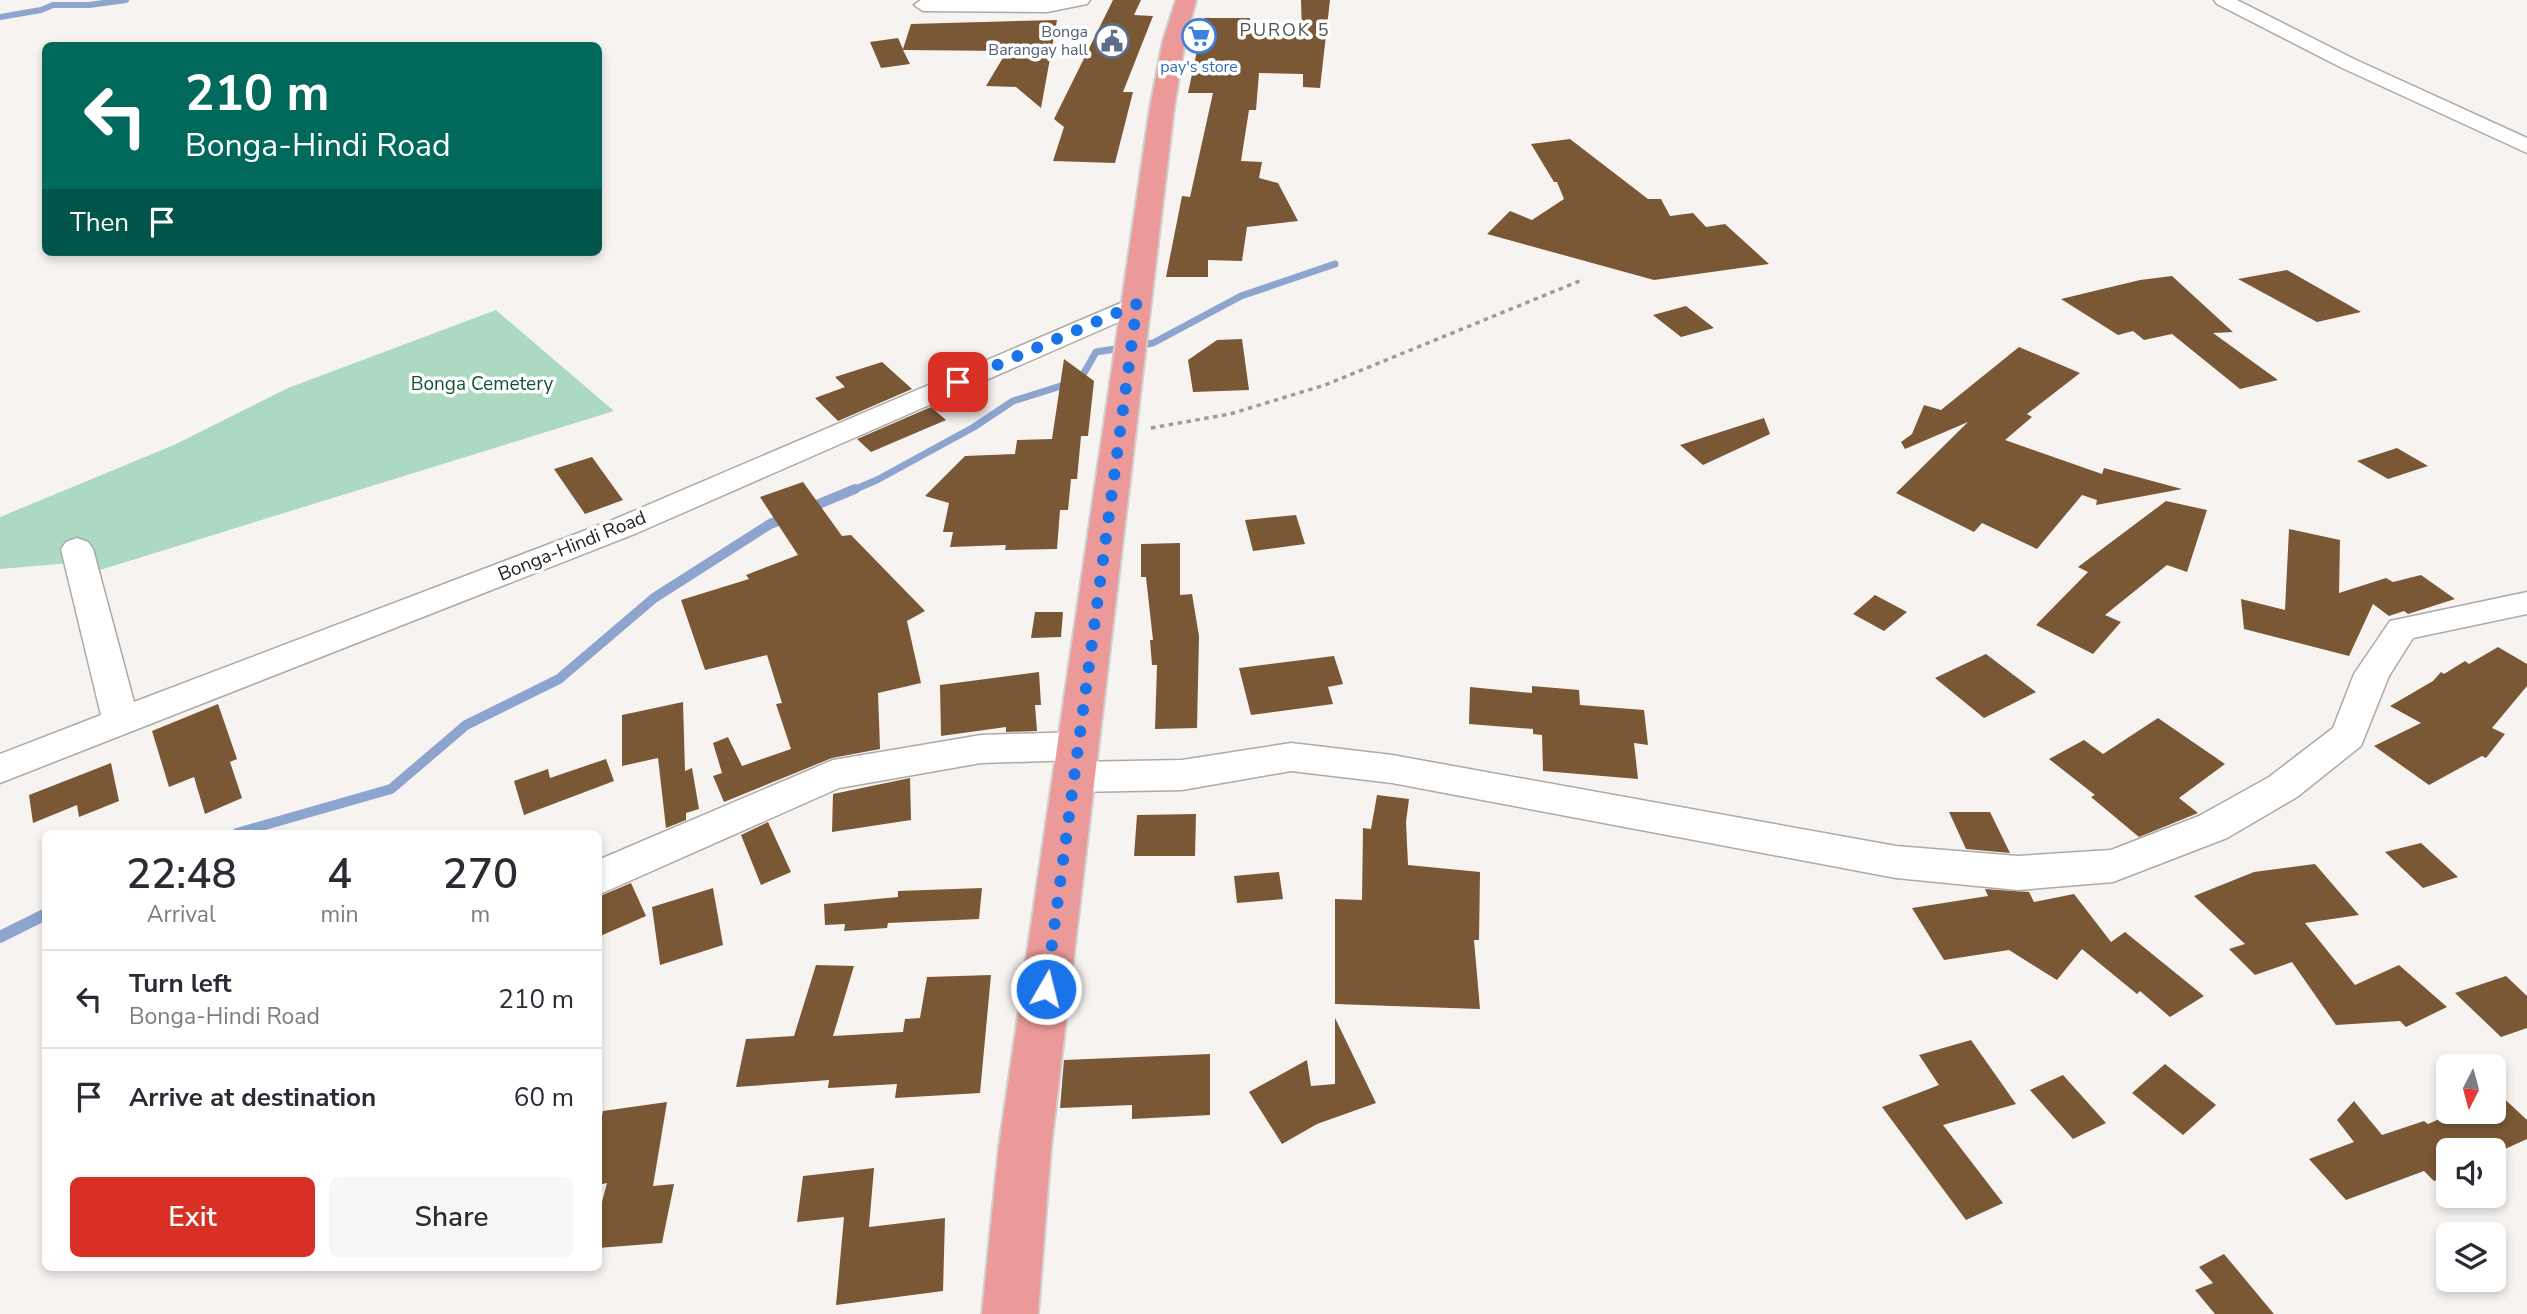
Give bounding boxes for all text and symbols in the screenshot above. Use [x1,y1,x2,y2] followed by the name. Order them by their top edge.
[1180,17,1218,55] supermarket icon: pay's store
[1240,18,1330,42] district label: PUROK 5
[988,21,1088,61] place label: Bonga Barangay hall
[1093,22,1131,60] public building icon: Bonga Barangay hall
[1160,56,1238,78] place label: pay's store
[185,60,329,127] text: 210 m
[70,70,161,161] icon: left
[185,124,451,167] text: Bonga-Hindi Road
[143,203,181,241] icon: arrive
[70,205,129,240] text: Then
[928,352,988,412] pin
[939,363,977,401] icon: arrive
[411,371,554,397] park label: Bonga Cemetery
[494,504,650,588] street label: Bonga-Hindi Road
[126,846,237,903] text: 22:48
[327,846,352,903] text: 4
[442,846,518,903] text: 270
[147,899,216,930] text: Arrival
[321,899,359,930] text: min
[470,899,490,930] text: m
[1009,952,1083,1026] position arrow
[129,966,232,1001] text: Turn left
[70,980,108,1018] icon: left
[498,982,574,1017] text: 210 m
[129,1001,320,1032] text: Bonga-Hindi Road
[2436,1054,2506,1124] north arrow
[2436,1054,2506,1292] map controls
[70,1078,108,1116] icon: arrive
[129,1080,376,1115] text: Arrive at destination
[514,1080,574,1115] text: 60 m
[2436,1138,2506,1208] button: sound
[70,1177,315,1257] button: Exit
[329,1177,574,1257] button: Share
[2436,1222,2506,1292] button: layers

